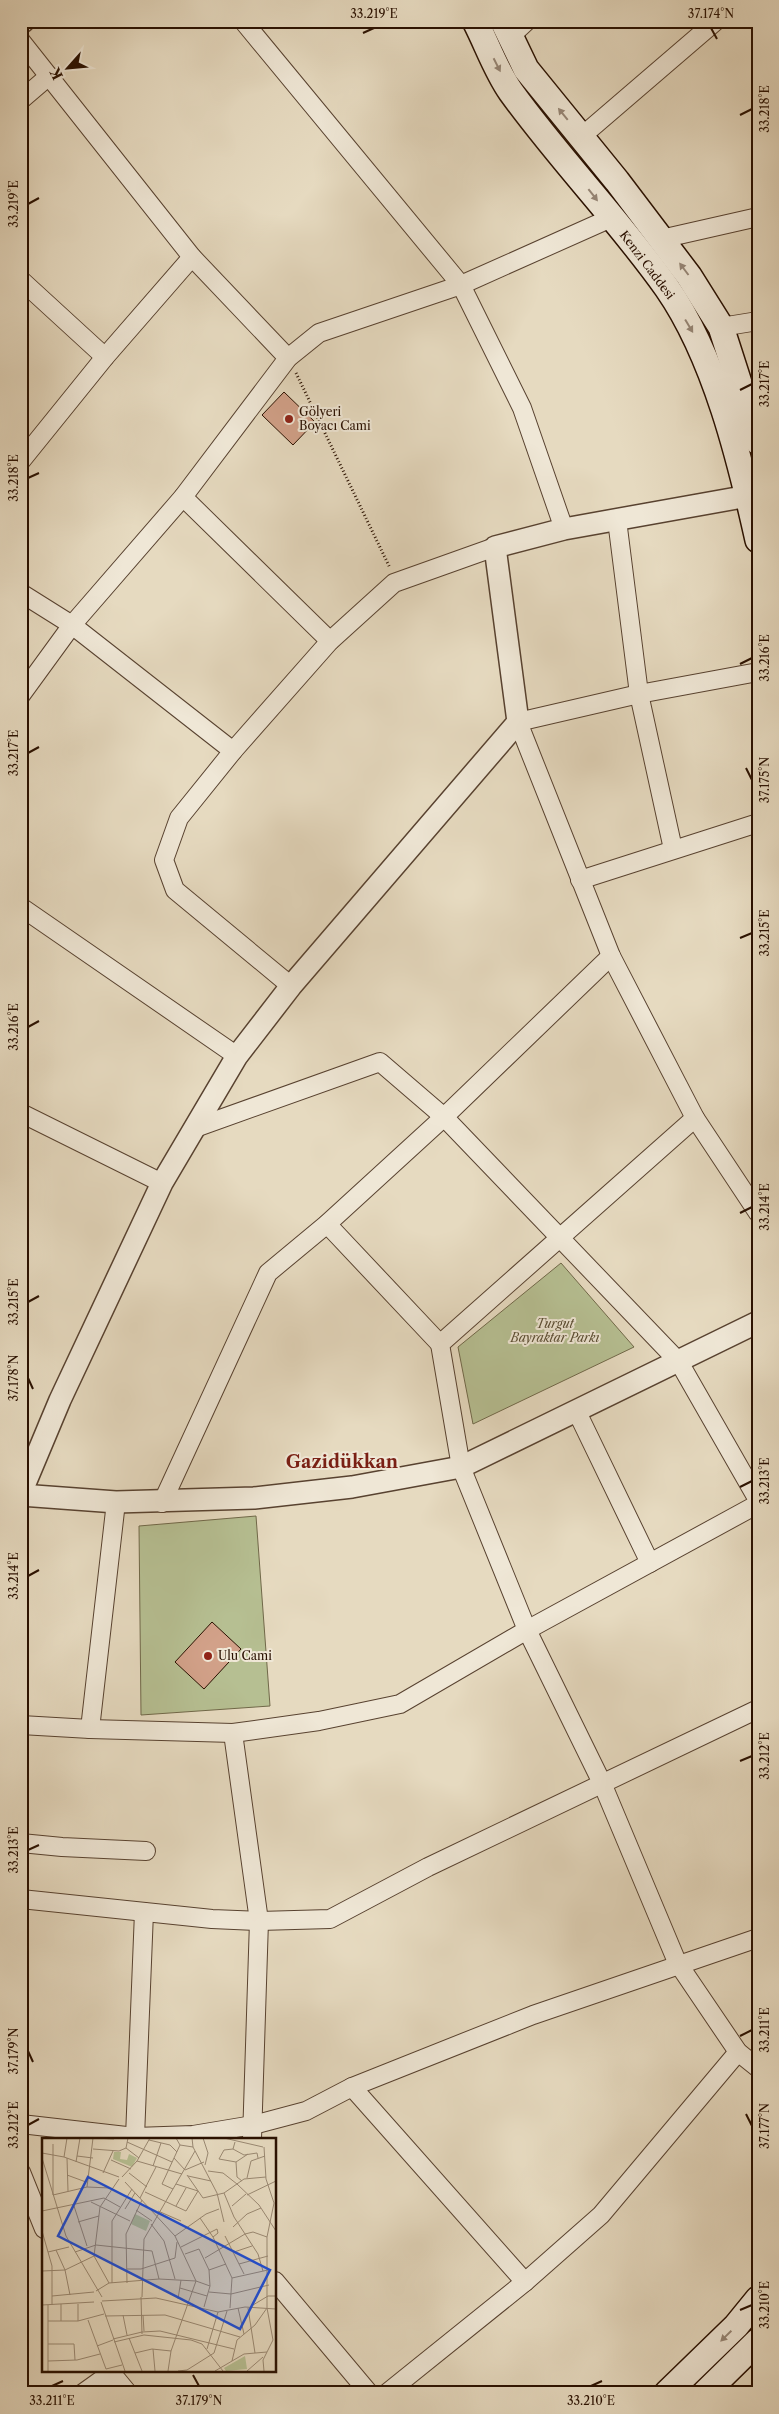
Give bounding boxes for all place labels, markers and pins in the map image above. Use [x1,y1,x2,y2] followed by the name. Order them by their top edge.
[299,404,371,433] place label: Gölyeri Boyacı Cami
[283,413,295,425] marker: Gölyeri Boyacı Cami
[218,1648,272,1663] place label: Ulu Cami
[202,1650,214,1662] marker: Ulu Cami

